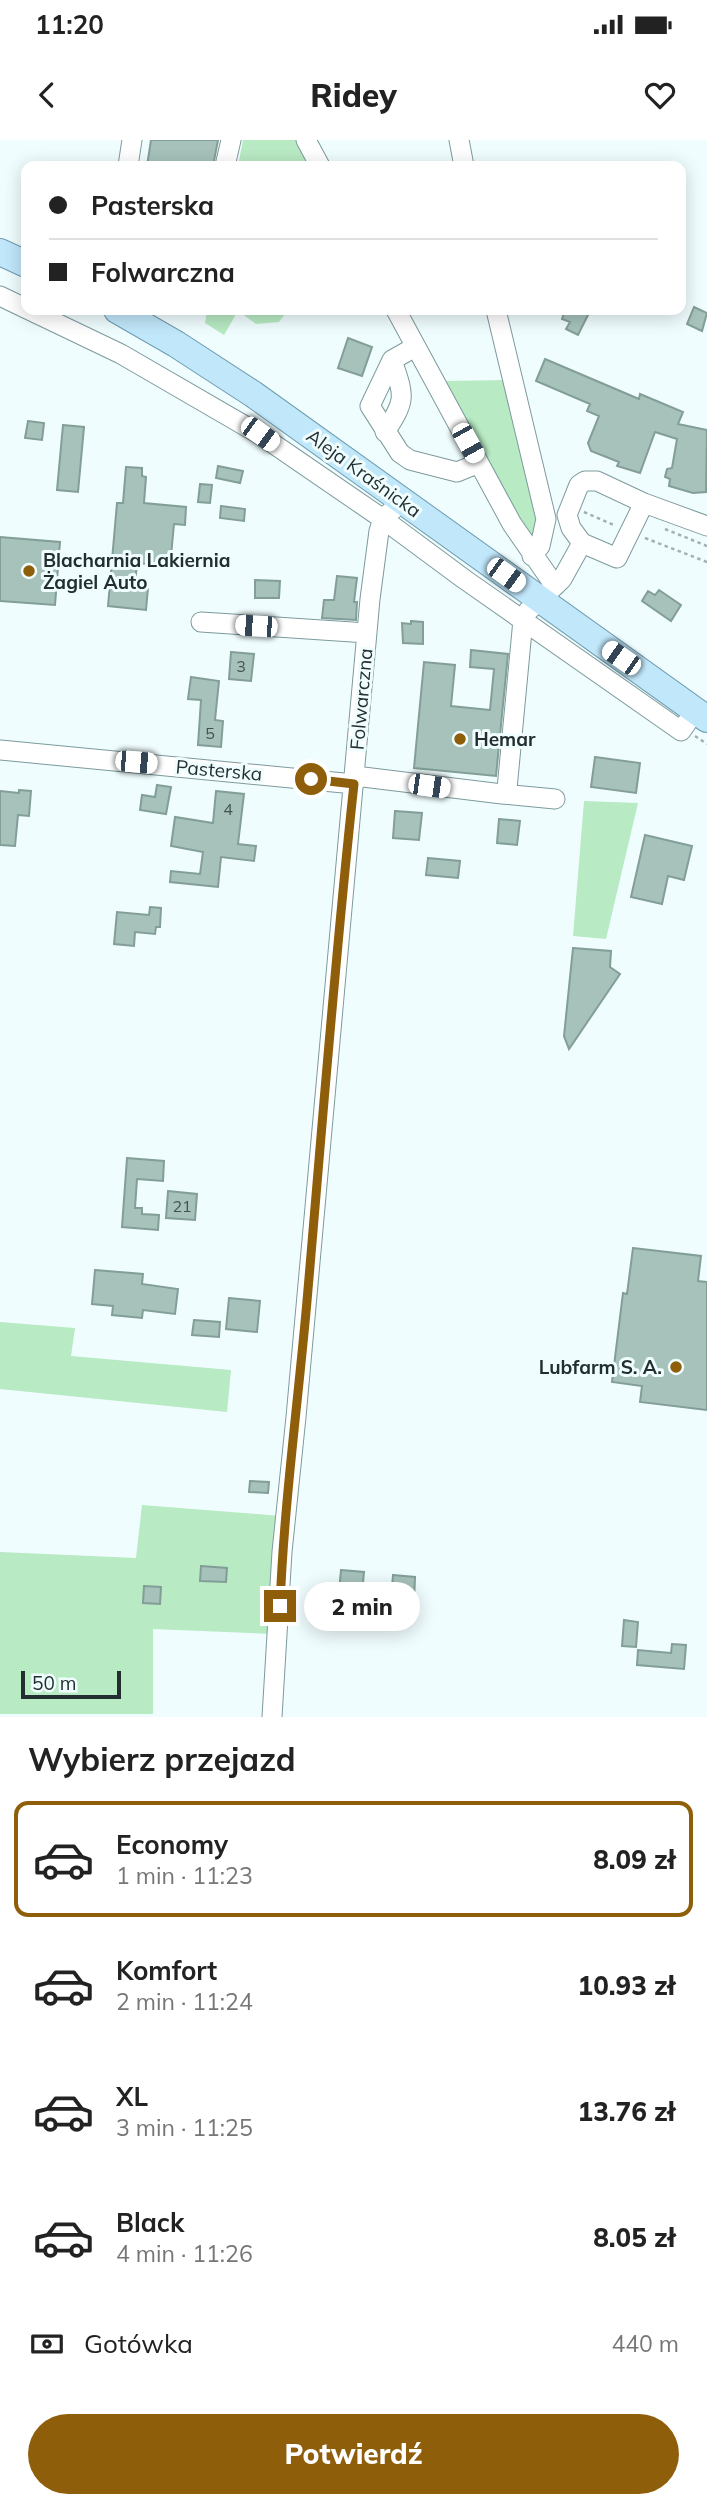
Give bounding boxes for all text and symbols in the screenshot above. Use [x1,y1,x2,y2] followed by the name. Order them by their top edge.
[35,8,104,41] text: 11:20
[310,75,397,115] text: Ridey
[28,76,66,114] icon: back
[641,76,679,114] icon: heart
[91,189,214,222] text: Pasterska
[91,256,235,289] text: Folwarczna
[237,413,284,455] car
[449,420,488,466] car
[302,423,426,523] street label: Aleja Kraśnicka
[43,548,230,594] place label: Blacharnia Lakiernia Żagiel Auto
[483,554,530,596] car
[21,563,37,579] marker: Blacharnia Lakiernia Żagiel Auto
[235,614,278,638] car
[598,637,645,679] car
[345,647,377,751] street label: Folwarczna
[236,656,246,676] house number: 3
[205,723,215,743] house number: 5
[474,727,536,751] place label: Hemar
[452,731,468,747] marker: Hemar
[115,750,158,774] car
[175,754,263,786] street label: Pasterska
[295,763,327,795] route start
[407,773,452,799] car
[223,799,233,819] house number: 4
[172,1196,192,1216] house number: 21
[539,1355,662,1379] place label: Lubfarm S. A.
[668,1359,684,1375] marker: Lubfarm S. A.
[304,1582,420,1630] callout: 2 min
[264,1590,296,1622] route end
[331,1592,393,1621] text: 2 min
[21,1668,121,1700] scale bar
[32,1671,76,1695] text: 50 m
[28,1739,296,1779] text: Wybierz przejazd
[32,1828,95,1891] icon: car
[116,1828,228,1861] text: Economy
[593,1843,675,1876] text: 8.09 zł
[116,1861,253,1890] text: 1 min · 11:23
[32,1954,95,2017] icon: car
[116,1954,217,1987] text: Komfort
[578,1969,675,2002] text: 10.93 zł
[116,1987,253,2016] text: 2 min · 11:24
[32,2080,95,2143] icon: car
[116,2080,148,2113] text: XL
[578,2095,675,2128] text: 13.76 zł
[116,2113,253,2142] text: 3 min · 11:25
[32,2206,95,2269] icon: car
[116,2206,184,2239] text: Black
[593,2221,675,2254] text: 8.05 zł
[116,2239,253,2268] text: 4 min · 11:26
[28,2325,66,2363] icon: cash
[84,2327,193,2360] text: Gotówka
[611,2329,679,2358] text: 440 m
[28,2414,679,2494] button: Potwierdź

